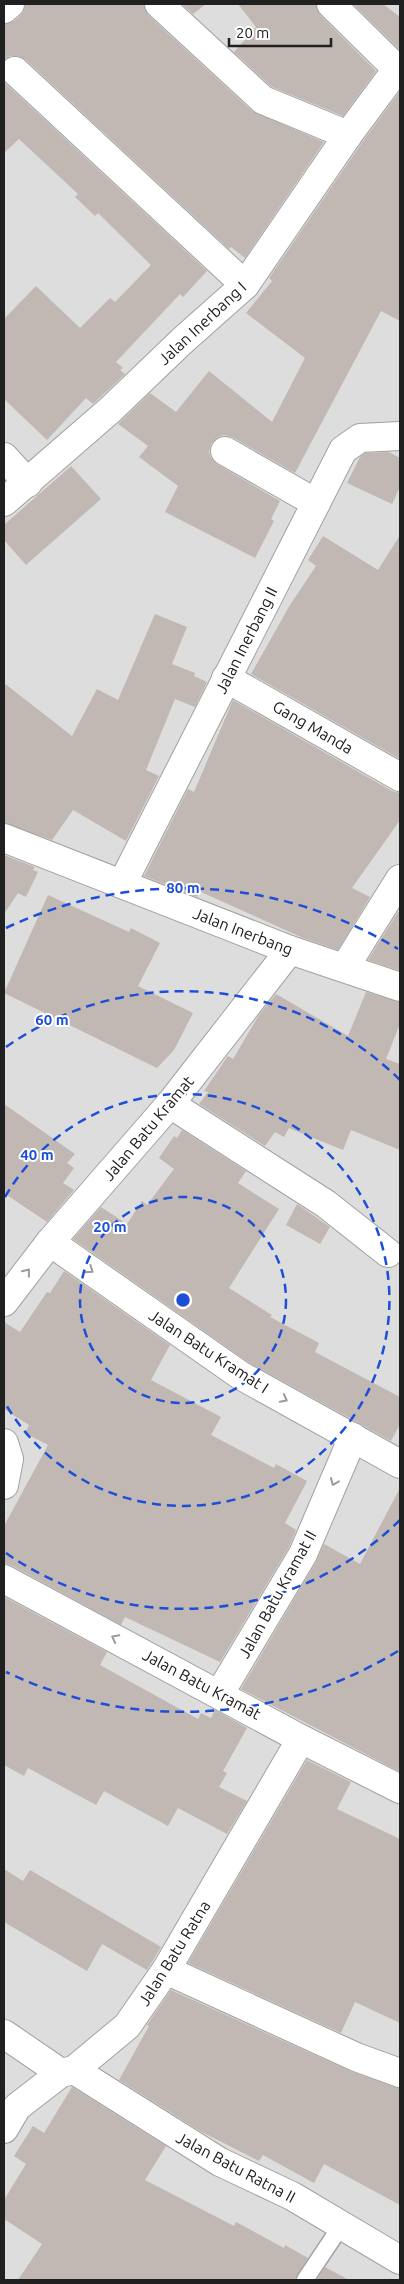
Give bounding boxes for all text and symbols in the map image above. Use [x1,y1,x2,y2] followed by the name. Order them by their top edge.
[229,15,332,47] scale bar
[236,24,269,41] text: 20 m
[154,278,250,368] street label: Jalan Inerbang I
[211,584,281,696] street label: Jalan Inerbang II
[270,697,356,757] street label: Gang Manda
[166,879,200,896] text: 80 m
[191,904,295,958] street label: Jalan Inerbang
[35,1011,69,1028] text: 60 m
[99,1071,198,1184] street label: Jalan Batu Kramat
[20,1146,54,1163] text: 40 m
[93,1218,127,1235] text: 20 m
[85,1264,94,1273] one-way arrow
[21,1268,30,1278] one-way arrow
[174,1291,192,1309] centre of rings
[146,1306,272,1396] street label: Jalan Batu Kramat I
[279,1393,288,1403] one-way arrow
[330,1477,340,1486] one-way arrow
[234,1527,320,1661] street label: Jalan Batu Kramat II
[112,1634,121,1644] one-way arrow
[140,1645,265,1723] street label: Jalan Batu Kramat
[134,1897,214,2009] street label: Jalan Batu Ratna
[173,2128,299,2206] street label: Jalan Batu Ratna II

